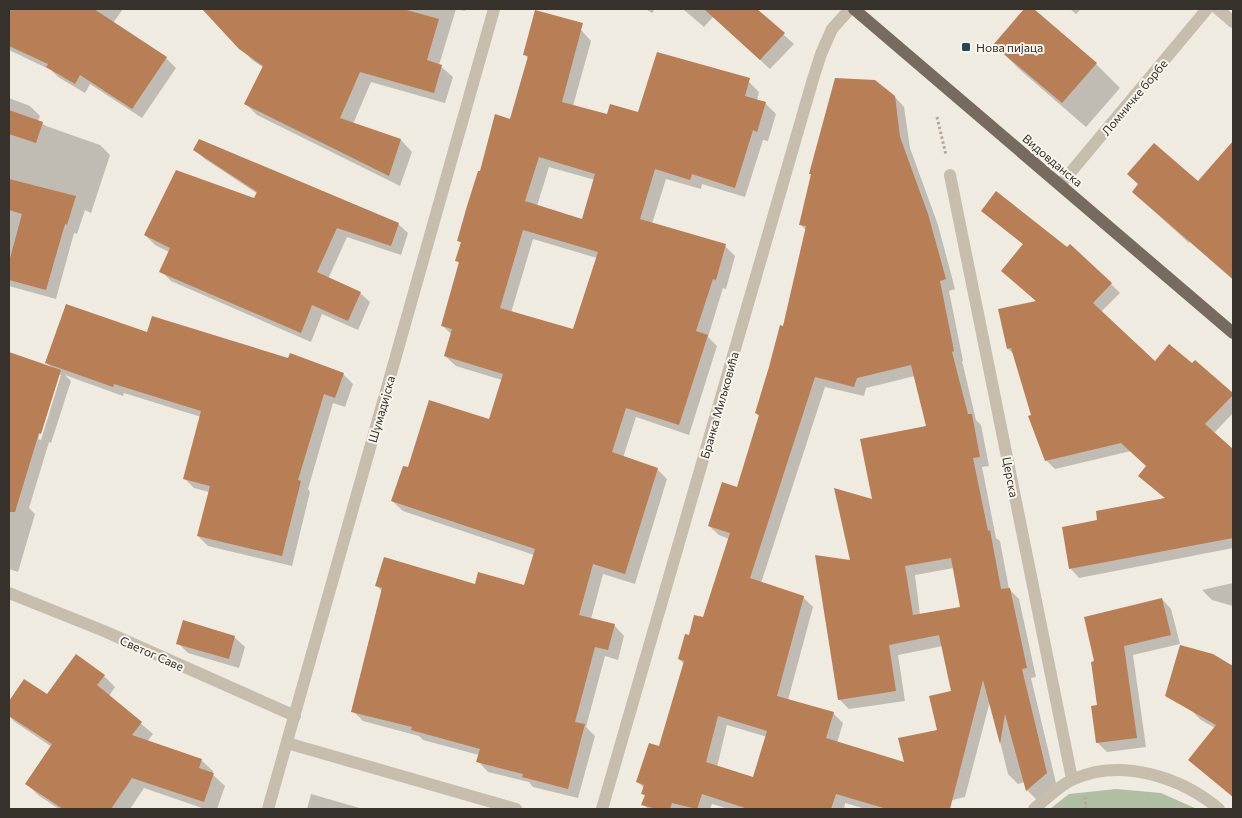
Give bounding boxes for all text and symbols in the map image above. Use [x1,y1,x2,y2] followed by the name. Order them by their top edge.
[976,40,1043,54] place label: Нова пијаца
[960,41,972,53] marker: Нова пијаца
[1098,56,1170,138] street label: Ломничке борбе
[1020,131,1086,189] street label: Видовданска
[697,350,741,460] street label: Бранка Миљковића
[365,374,397,444] street label: Шумадијска
[1000,455,1022,499] street label: Церска
[118,633,186,673] street label: Светог Саве

